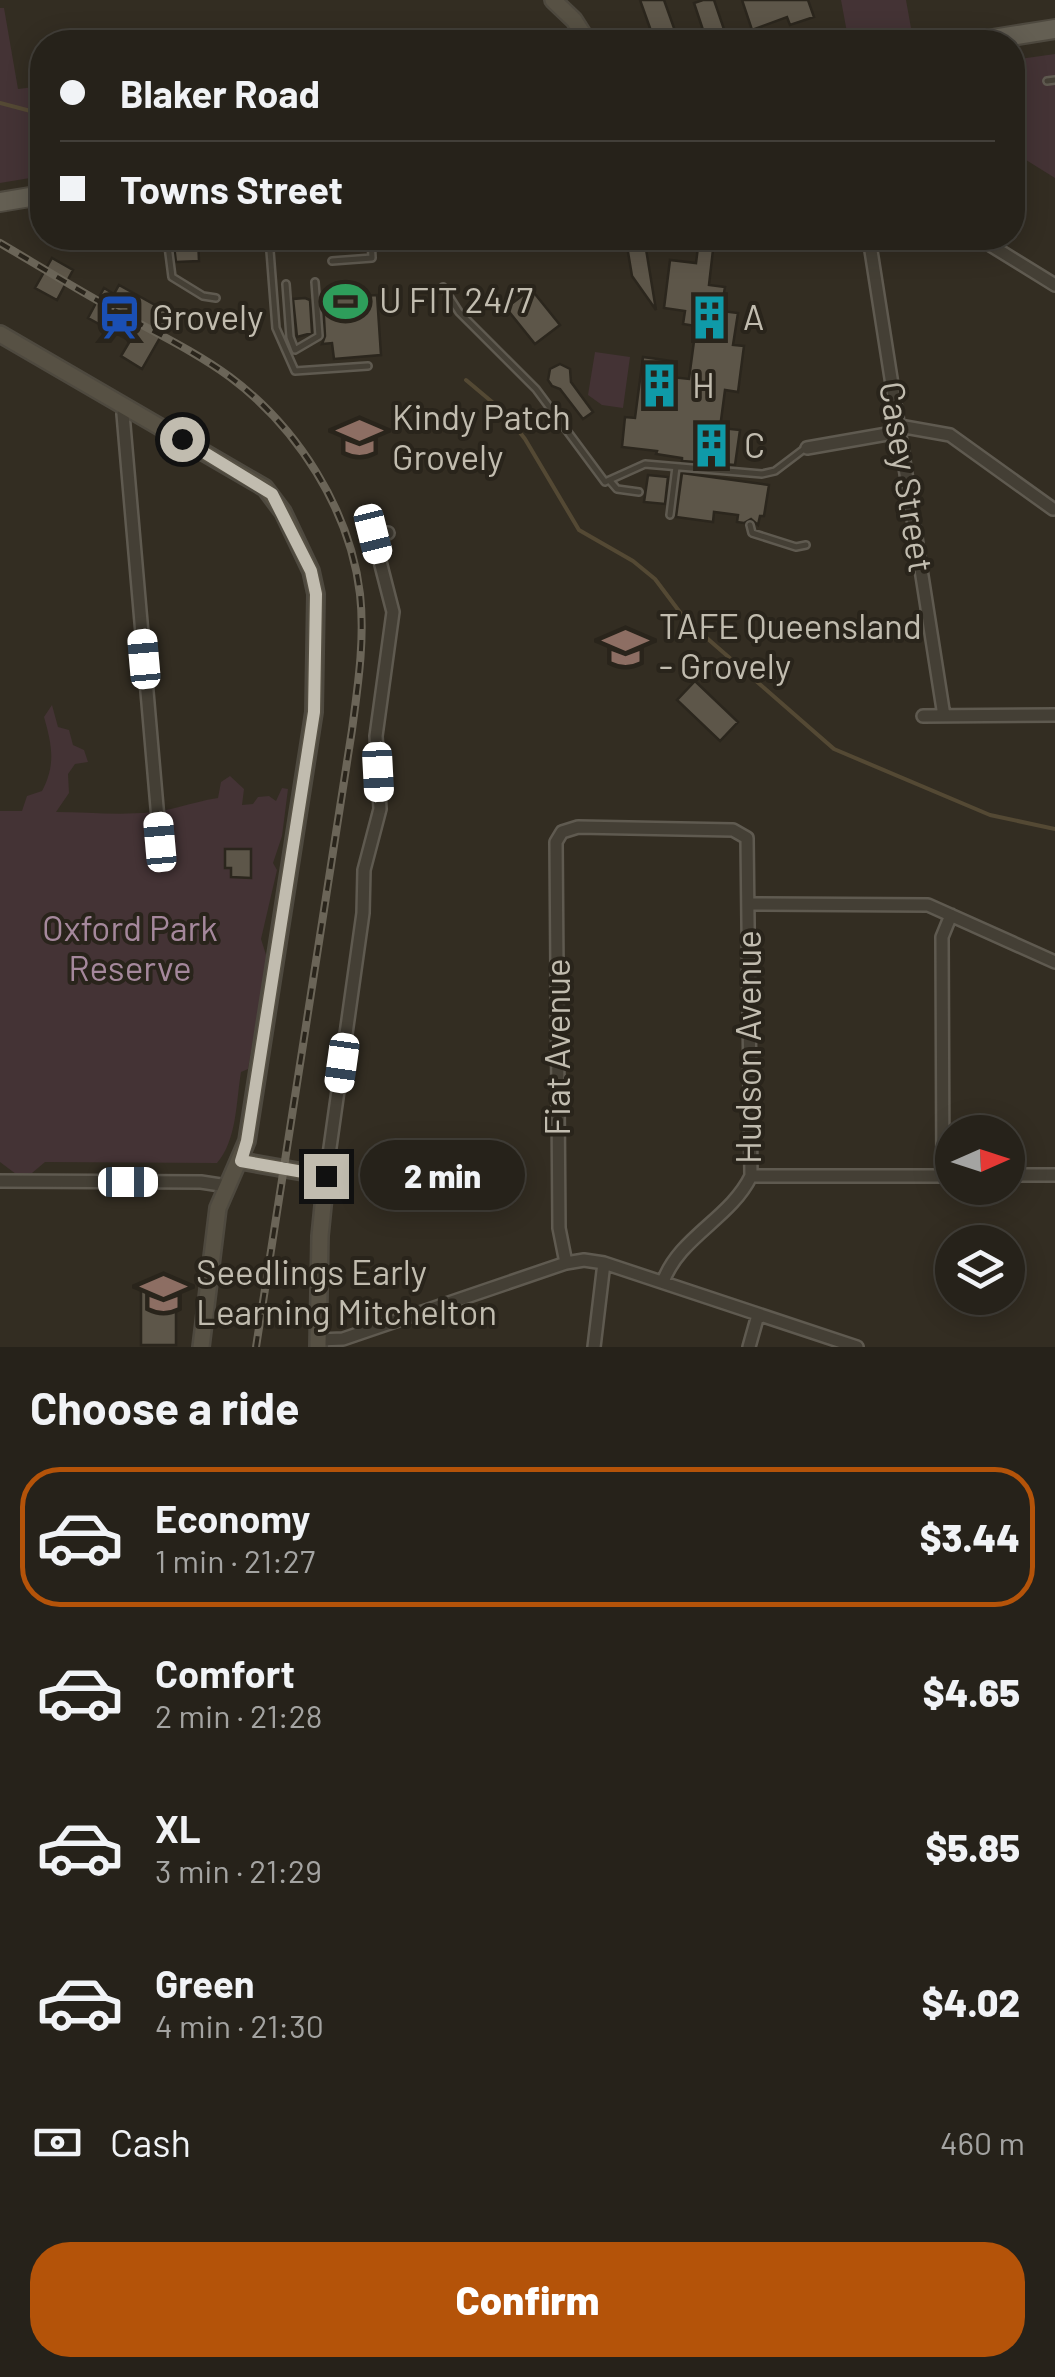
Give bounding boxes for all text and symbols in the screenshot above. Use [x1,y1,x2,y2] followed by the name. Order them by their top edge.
[120,70,320,116] text: Blaker Road
[120,166,343,212] text: Towns Street
[322,277,370,325] sports icon: U FIT 24/7
[379,278,533,320] place label: U FIT 24/7
[95,294,143,342] station icon: Grovely
[686,294,734,342] building icon: A
[152,295,263,337] place label: Grovely
[743,295,764,337] place label: A
[635,362,683,410] building icon: H
[692,363,715,405] place label: H
[872,378,944,575] street label: Casey Street
[392,395,571,477] place label: Kindy Patch Grovely
[335,414,383,462] school or university icon: Kindy Patch Grovely
[160,417,205,462] route start
[687,422,735,470] building icon: C
[744,423,765,465] place label: C
[351,501,395,567] car
[659,604,922,686] place label: TAFE Queensland - Grovely
[602,623,650,671] school or university icon: TAFE Queensland - Grovely
[126,628,162,690] car
[361,741,395,803] car
[142,811,178,873] car
[42,906,218,988] park label: Oxford Park Reserve
[726,930,768,1164] street label: Hudson Avenue
[535,958,577,1136] street label: Fiat Avenue
[323,1031,361,1095] car
[935,1115,1025,1205] north arrow
[935,1115,1025,1315] map controls
[361,1141,526,1211] callout: 2 min
[304,1154,349,1199] route end
[404,1156,481,1194] text: 2 min
[98,1167,158,1197] car
[935,1225,1025,1315] button: layers
[196,1250,497,1332] place label: Seedlings Early Learning Mitchelton
[139,1269,187,1317] school or university icon: Seedlings Early Learning Mitchelton
[30,1380,300,1434] text: Choose a ride
[35,1492,125,1582] icon: car
[155,1495,310,1541] text: Economy
[920,1514,1020,1560] text: $3.44
[155,1541,315,1579] text: 1 min · 21:27
[35,1647,125,1737] icon: car
[155,1650,295,1696] text: Comfort
[923,1669,1020,1715] text: $4.65
[155,1696,323,1734] text: 2 min · 21:28
[35,1802,125,1892] icon: car
[155,1805,201,1851] text: XL
[926,1824,1020,1870] text: $5.85
[155,1851,322,1889] text: 3 min · 21:29
[35,1957,125,2047] icon: car
[155,1960,255,2006] text: Green
[922,1979,1020,2025] text: $4.02
[155,2006,324,2044] text: 4 min · 21:30
[30,2115,85,2170] icon: cash
[110,2119,191,2165] text: Cash
[940,2123,1025,2161] text: 460 m
[30,2242,1025,2357] button: Confirm

